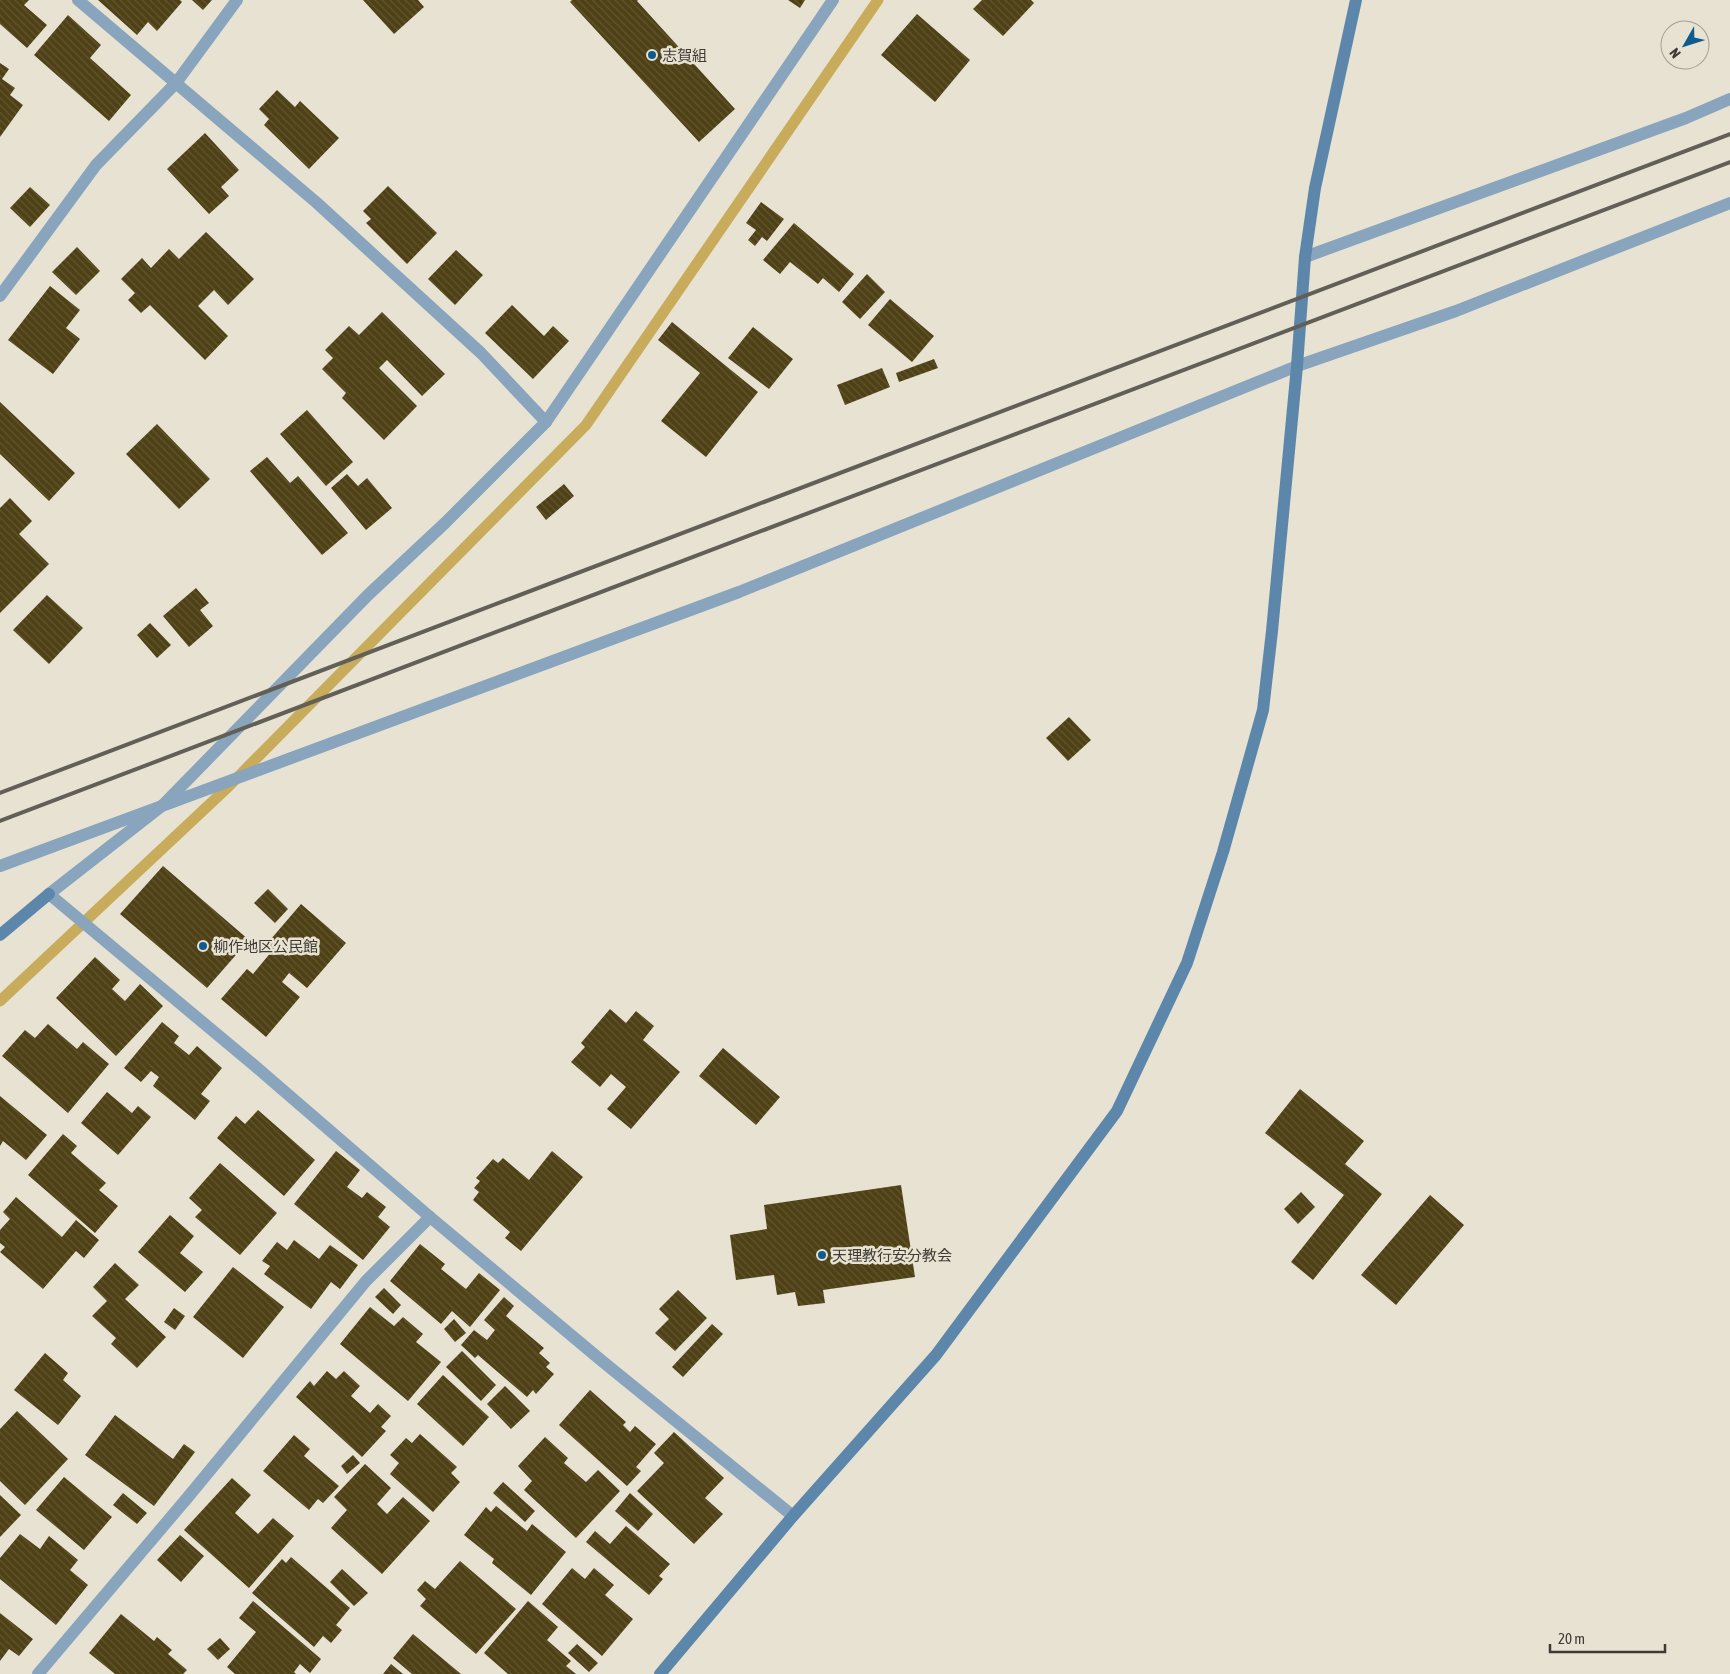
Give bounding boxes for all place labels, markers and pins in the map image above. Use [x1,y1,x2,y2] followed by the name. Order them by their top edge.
[662,47,707,64] place label: 志賀組
[646,49,658,61] marker: 志賀組
[213,938,318,955] place label: 柳作地区公民館
[197,940,209,952] marker: 柳作地区公民館
[832,1247,952,1264] place label: 天理教行安分教会
[816,1249,828,1261] marker: 天理教行安分教会

